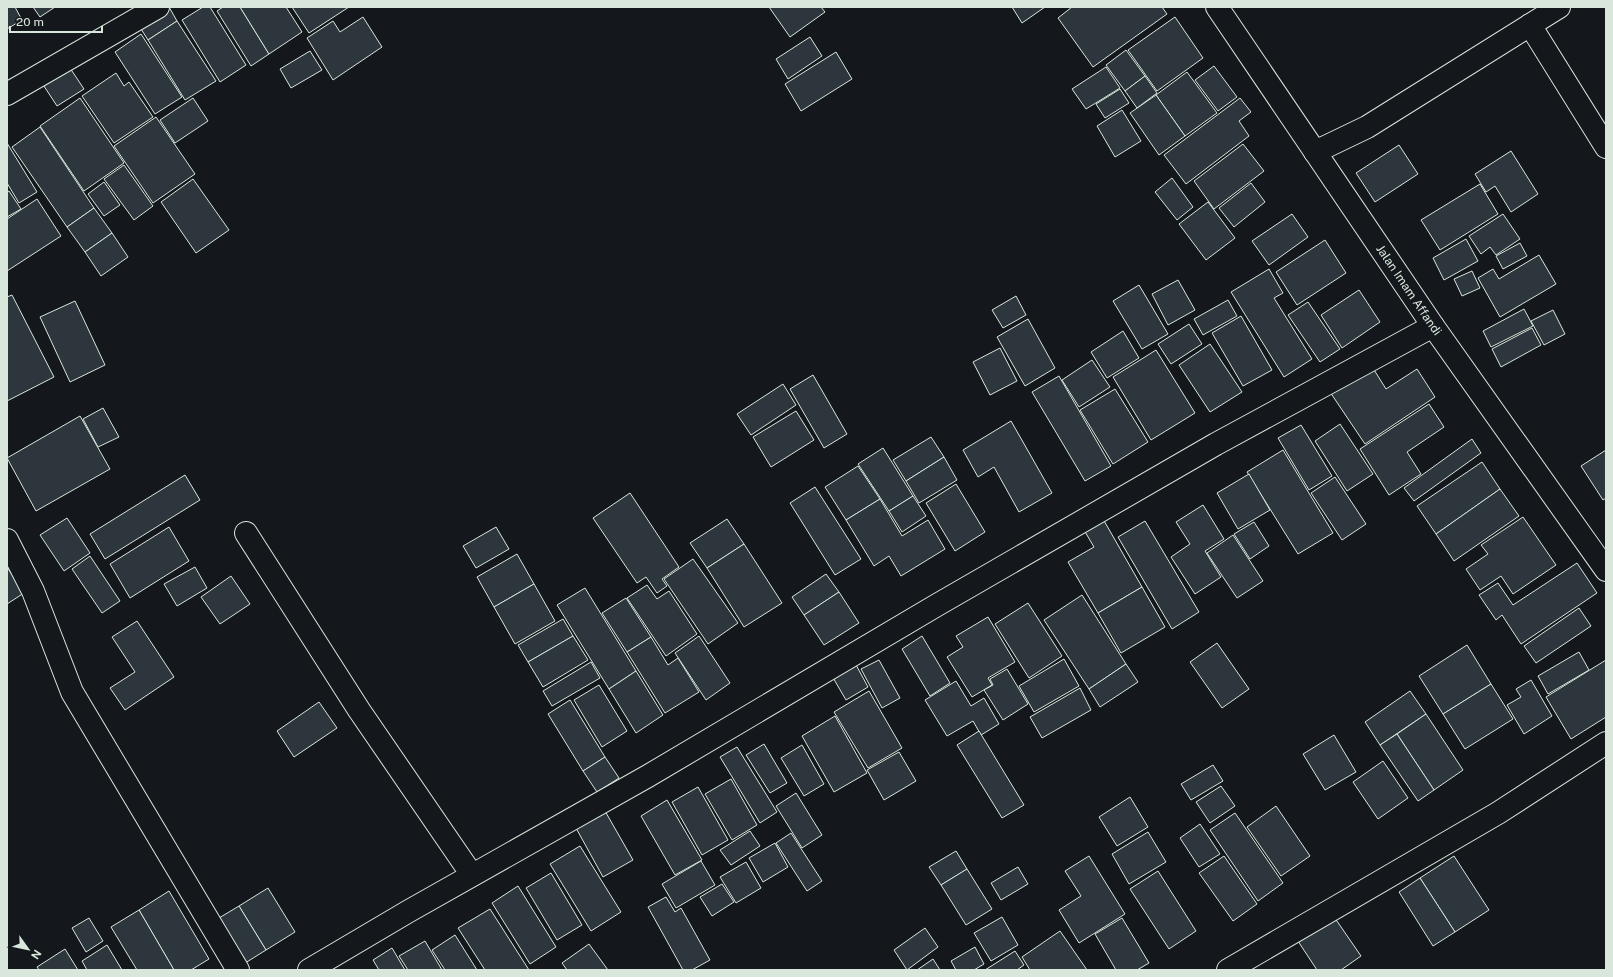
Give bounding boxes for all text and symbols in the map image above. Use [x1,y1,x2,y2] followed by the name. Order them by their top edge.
[10,8,102,34] scale bar
[16,15,44,29] text: 20 m
[1373,242,1444,338] street label: Jalan Imam Affandi
[8,929,48,969] north arrow
[29,948,44,961] text: N

